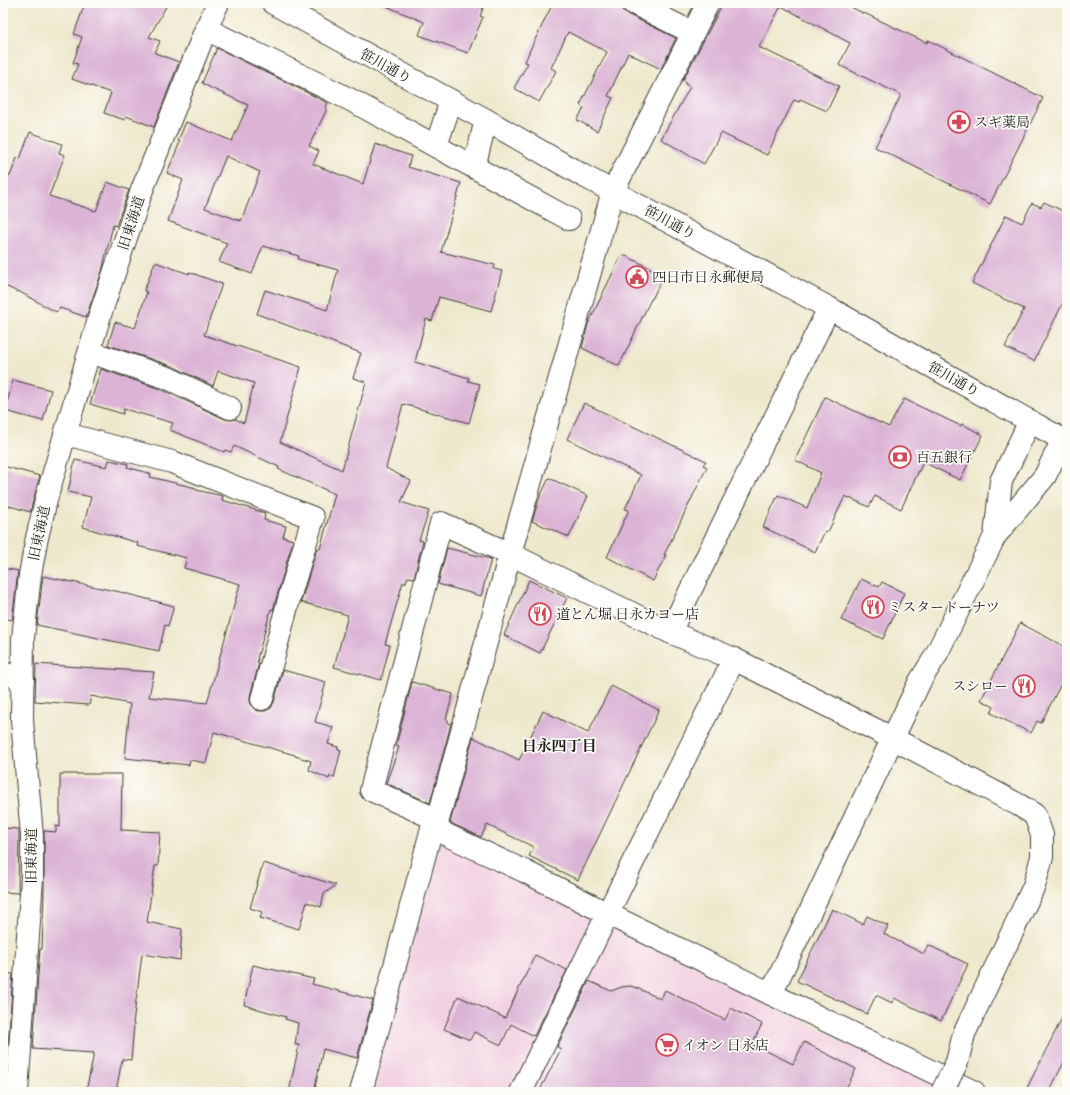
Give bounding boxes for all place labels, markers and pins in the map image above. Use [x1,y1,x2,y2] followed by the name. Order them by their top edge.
[946,109,972,135] pharmacy icon: スギ薬局
[974,112,1030,132] place label: スギ薬局
[624,264,650,290] public building icon: 四日市日永郵便局
[652,267,764,287] place label: 四日市日永郵便局
[887,444,913,470] bank icon: 百五銀行
[916,447,972,467] place label: 百五銀行
[860,594,886,620] restaurant icon: ミスタードーナツ
[888,597,1000,617] place label: ミスタードーナツ
[527,601,553,627] restaurant icon: 道とん堀 日永カヨー店
[556,604,699,624] place label: 道とん堀 日永カヨー店
[1011,673,1037,699] restaurant icon: スシロー
[952,676,1008,696] place label: スシロー
[654,1032,680,1058] supermarket icon: イオン 日永店
[682,1035,769,1055] place label: イオン 日永店

